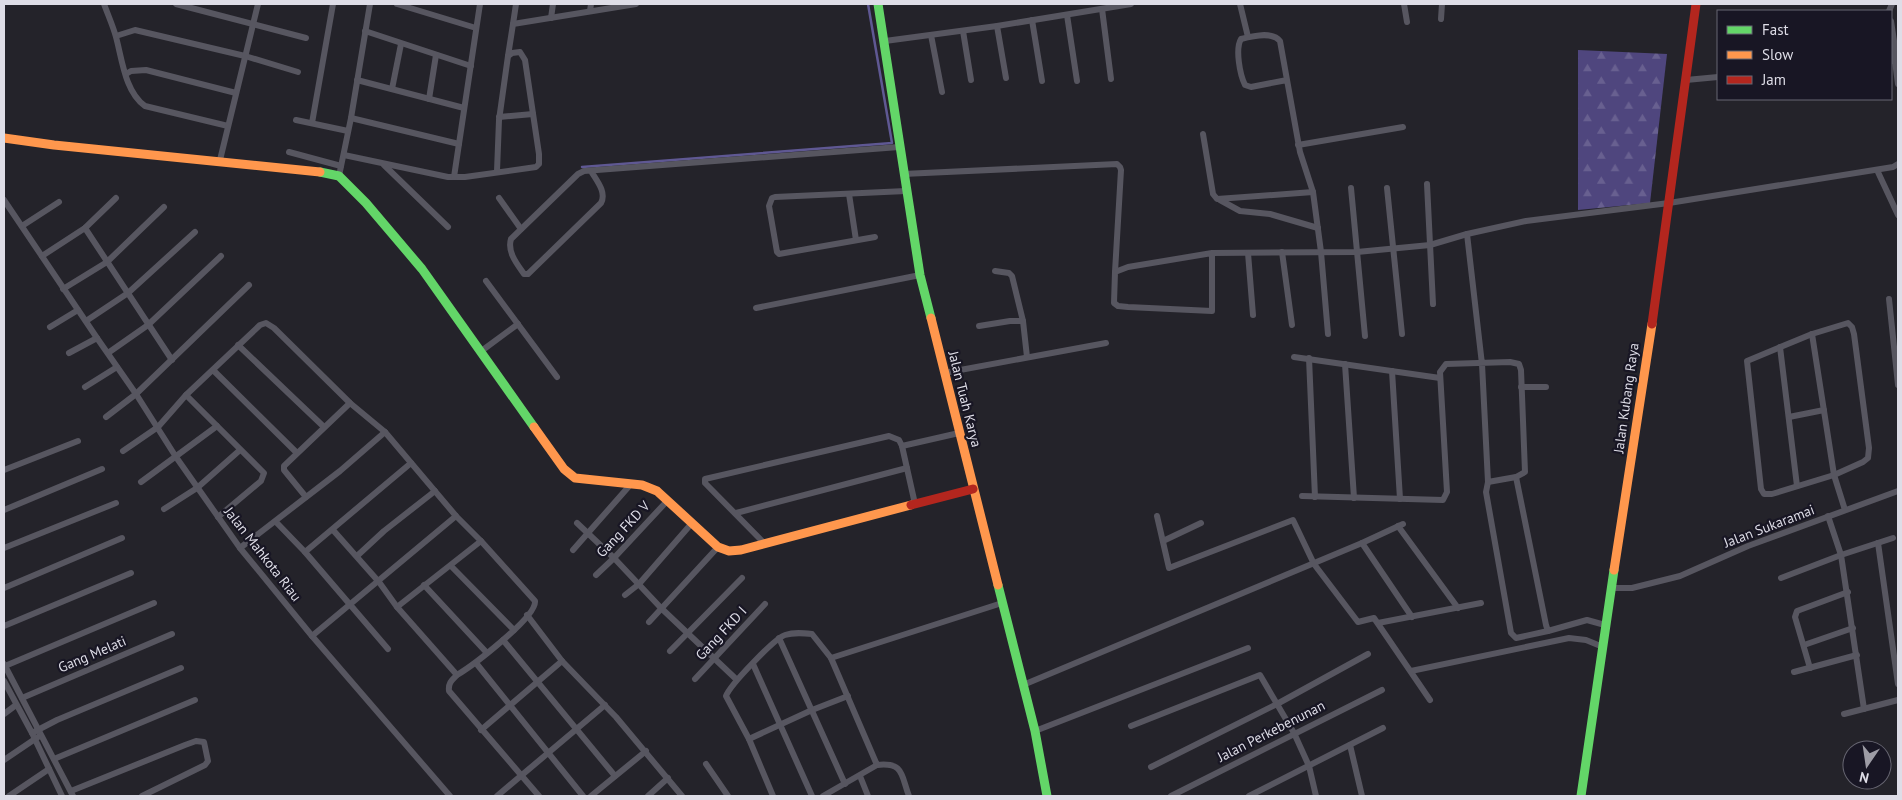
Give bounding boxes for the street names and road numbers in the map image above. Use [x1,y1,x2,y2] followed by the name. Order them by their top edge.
[1609,342,1643,455] street label: Jalan Kubang Raya
[944,348,986,449] street label: Jalan Tuah Karya
[592,497,654,561] street label: Gang FKD V
[1720,500,1817,552] street label: Jalan Sukaramai
[220,502,306,605] street label: Jalan Mahkota Riau
[692,602,750,664] street label: Gang FKD I
[55,632,129,676] street label: Gang Melati
[1213,696,1328,766] street label: Jalan Perkebenunan

